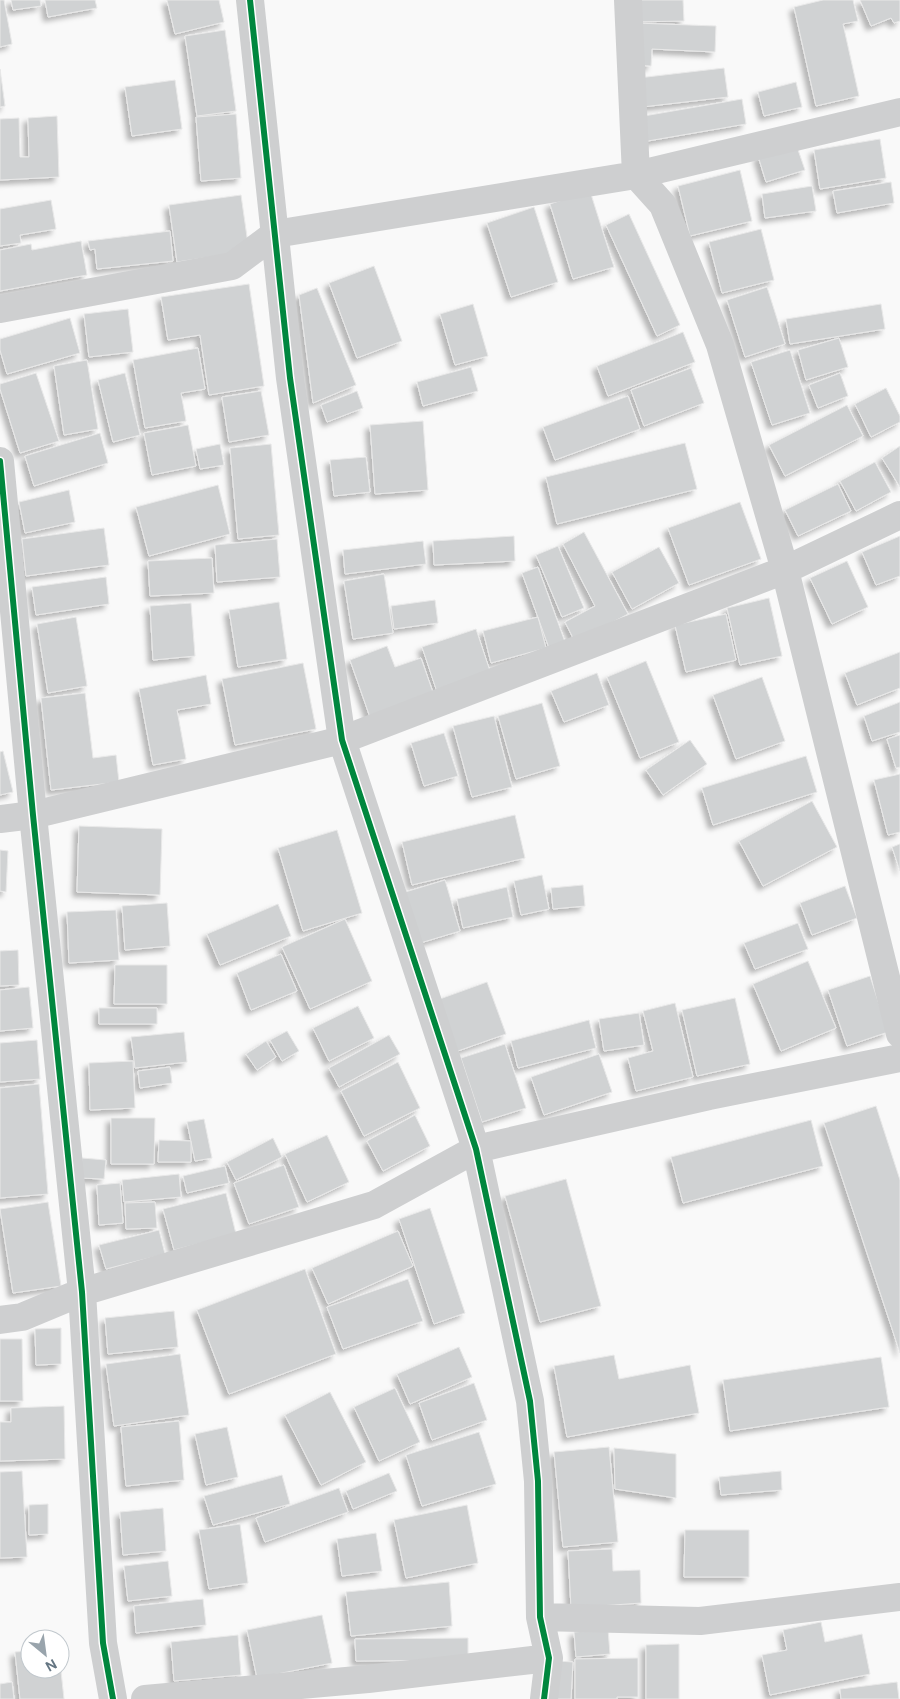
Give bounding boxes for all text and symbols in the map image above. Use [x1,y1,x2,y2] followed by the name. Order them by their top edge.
[20,1629,70,1679] north arrow
[42,1655,60,1676] text: N

